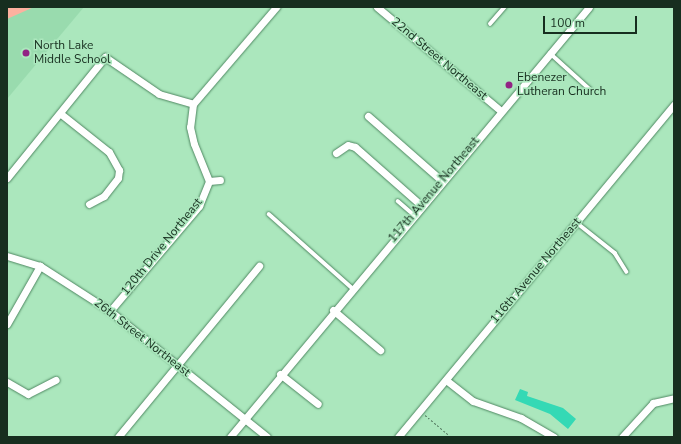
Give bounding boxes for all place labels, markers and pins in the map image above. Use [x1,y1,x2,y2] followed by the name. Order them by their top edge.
[34,39,111,67] place label: North Lake Middle School
[21,48,31,58] marker: North Lake Middle School
[517,71,606,99] place label: Ebenezer Lutheran Church
[504,80,514,90] marker: Ebenezer Lutheran Church

